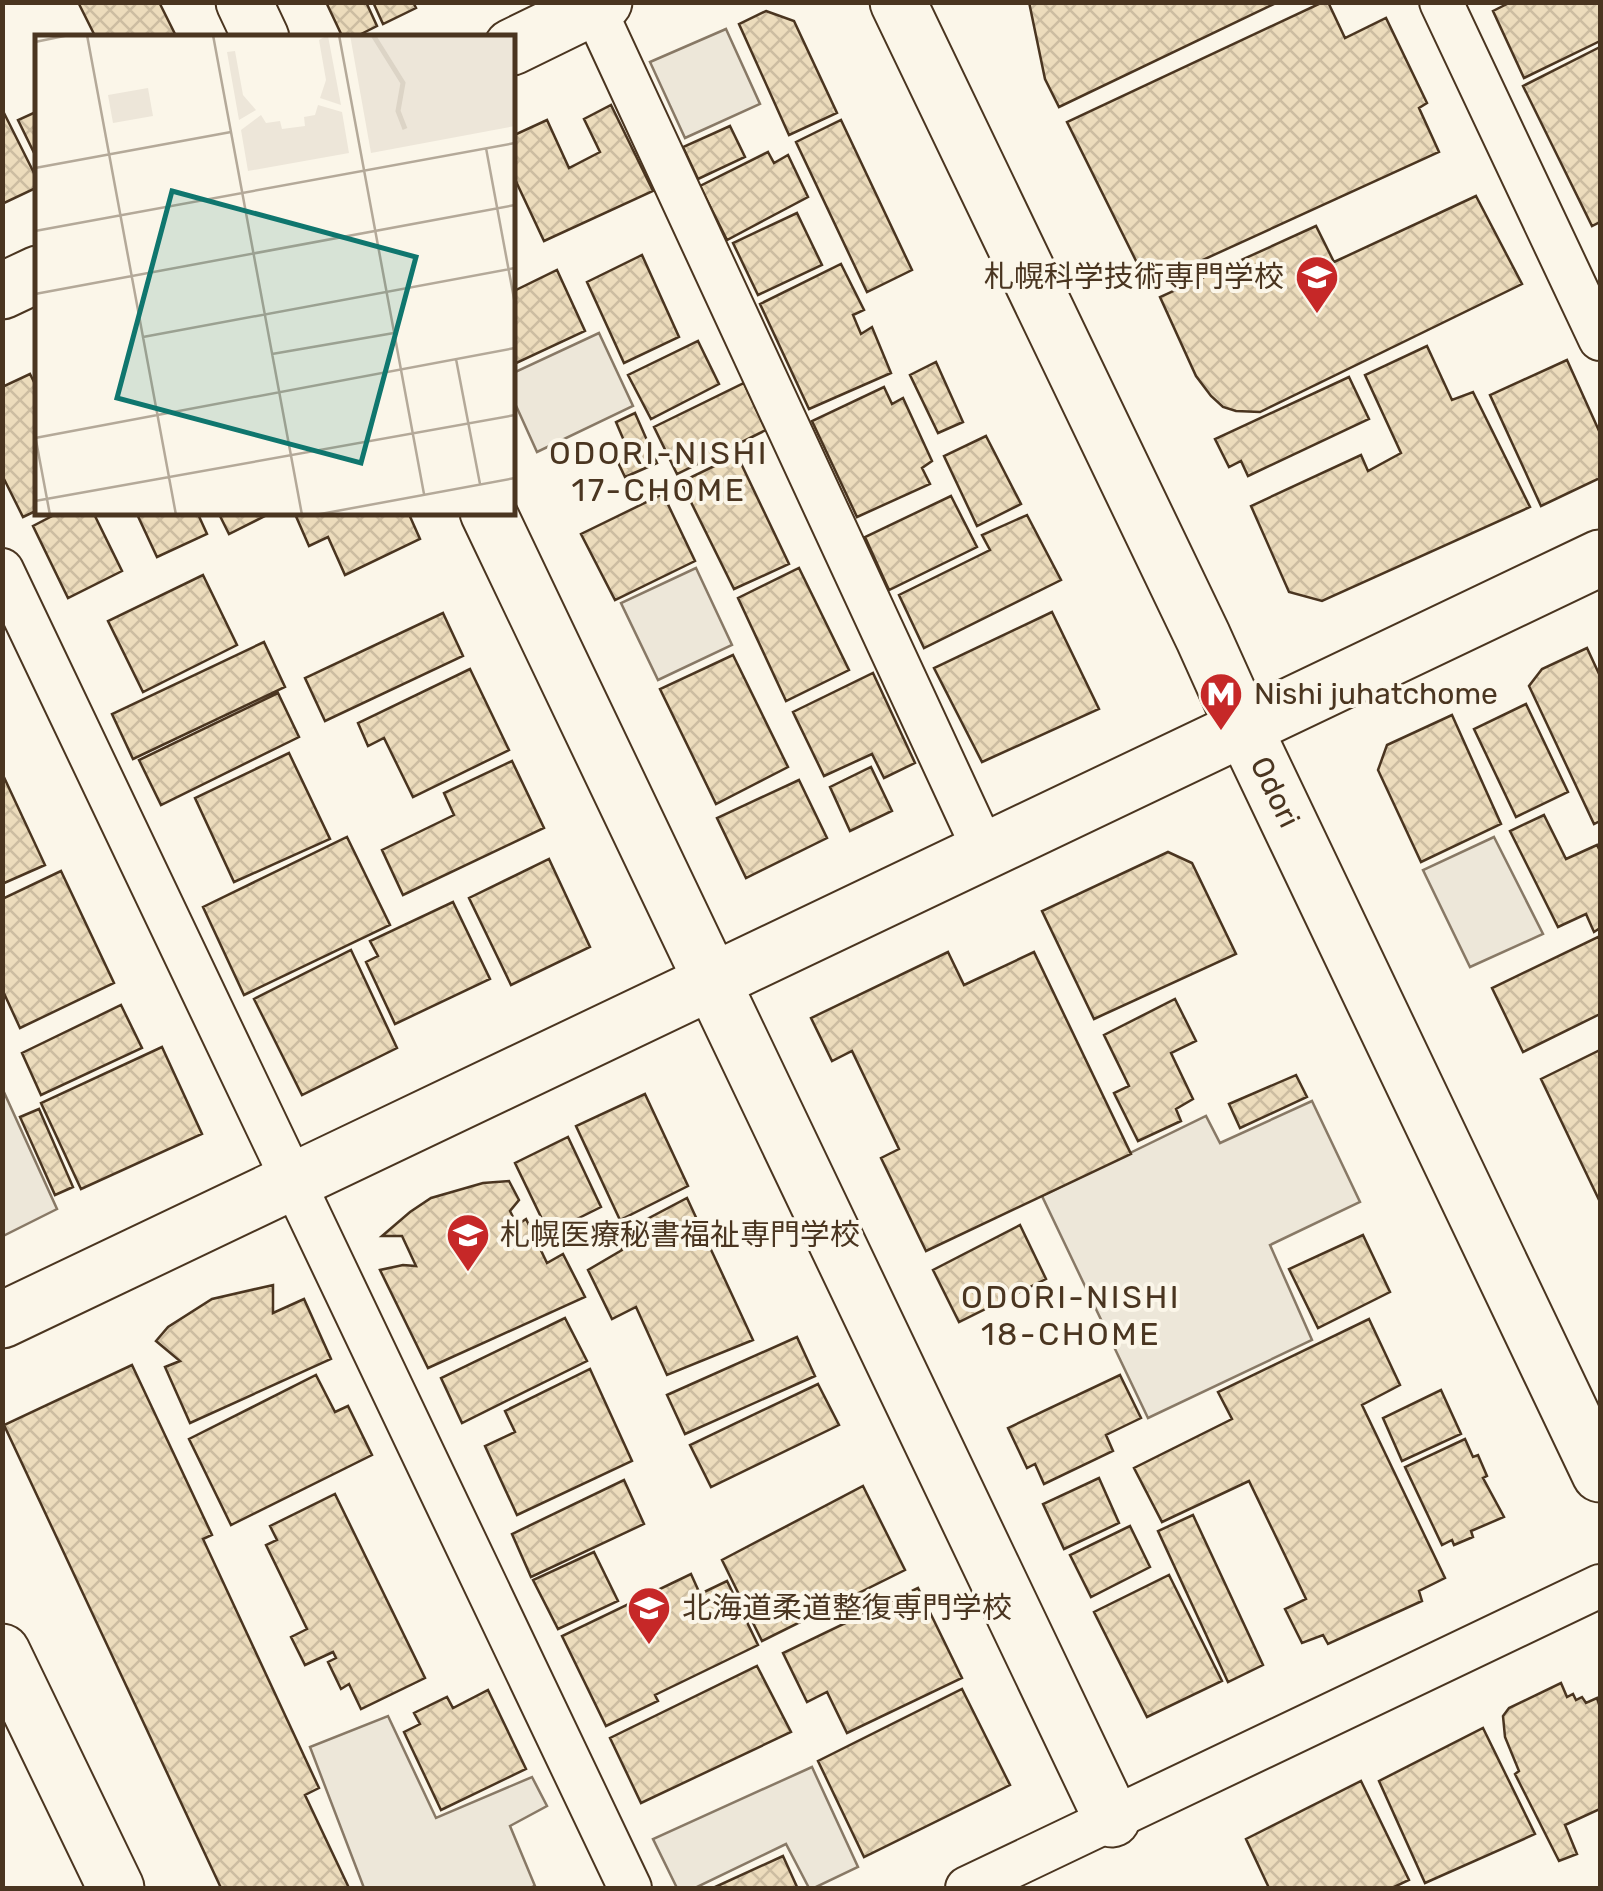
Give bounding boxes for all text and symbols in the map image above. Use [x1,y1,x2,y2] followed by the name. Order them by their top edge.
[35,35,515,515] inset map
[1294,254,1340,315] school or university icon: 札幌科学技術専門学校
[984,259,1284,295] place label: 札幌科学技術専門学校
[549,434,769,509] district label: ODORI-NISHI 17-CHOME
[1198,671,1244,732] metro station icon: Nishi juhatchome
[1254,676,1498,712] place label: Nishi juhatchome
[1243,751,1307,833] street label: Odori
[445,1212,491,1273] school or university icon: 札幌医療秘書福祉専門学校
[500,1217,860,1253] place label: 札幌医療秘書福祉専門学校
[961,1278,1181,1353] district label: ODORI-NISHI 18-CHOME
[626,1585,672,1646] school or university icon: 北海道柔道整復専門学校
[682,1590,1012,1626] place label: 北海道柔道整復専門学校

